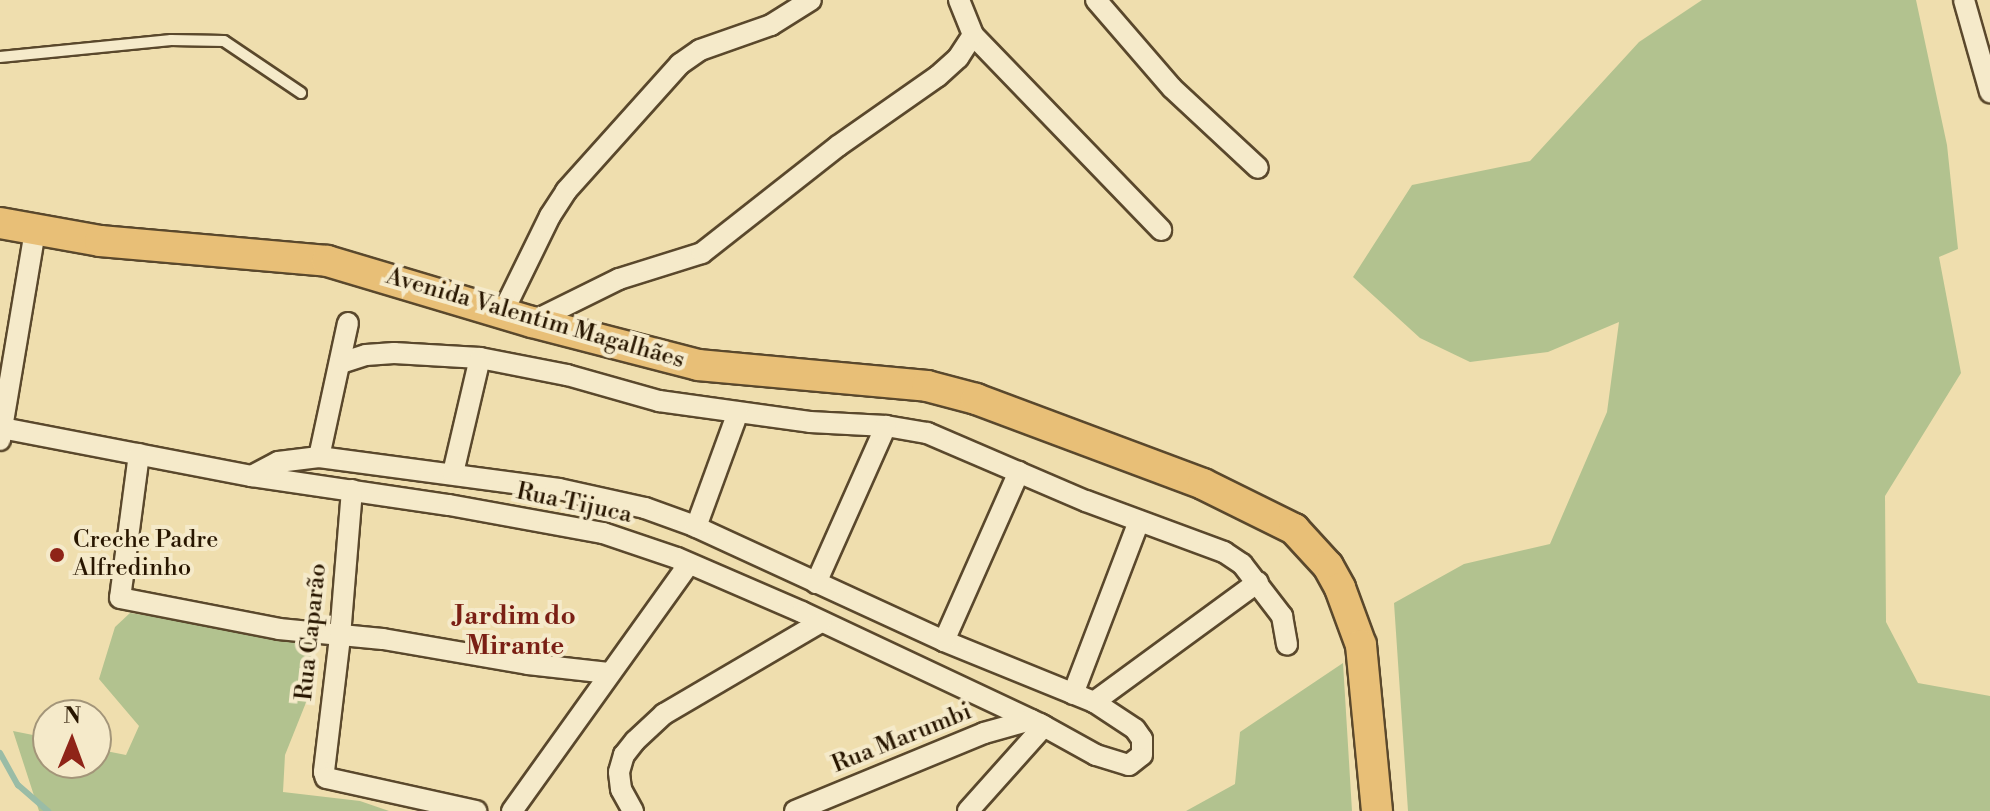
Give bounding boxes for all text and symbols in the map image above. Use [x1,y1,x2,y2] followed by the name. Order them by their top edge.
[382,263,688,375] street label: Avenida Valentim Magalhães
[514,478,634,530] street label: Rua Tijuca
[73,527,218,583] place label: Creche Padre Alfredinho
[48,546,66,564] marker: Creche Padre Alfredinho
[290,562,334,702] street label: Rua Caparão
[454,601,576,662] district label: Jardim do Mirante
[828,698,976,780] street label: Rua Marumbi
[32,699,112,779] north arrow
[63,703,81,730] text: N

